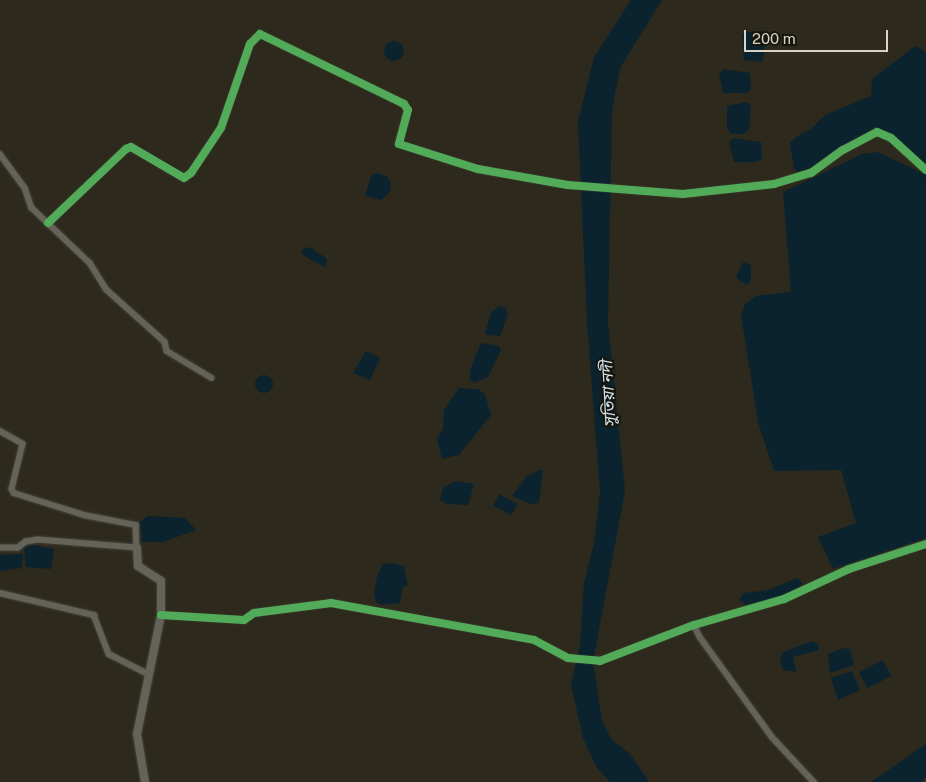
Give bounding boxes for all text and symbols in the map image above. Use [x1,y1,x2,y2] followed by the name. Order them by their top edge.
[746,20,890,52] scale bar
[752,30,796,47] text: 200 m
[598,360,620,428] water label: সুতিয়া নদী

